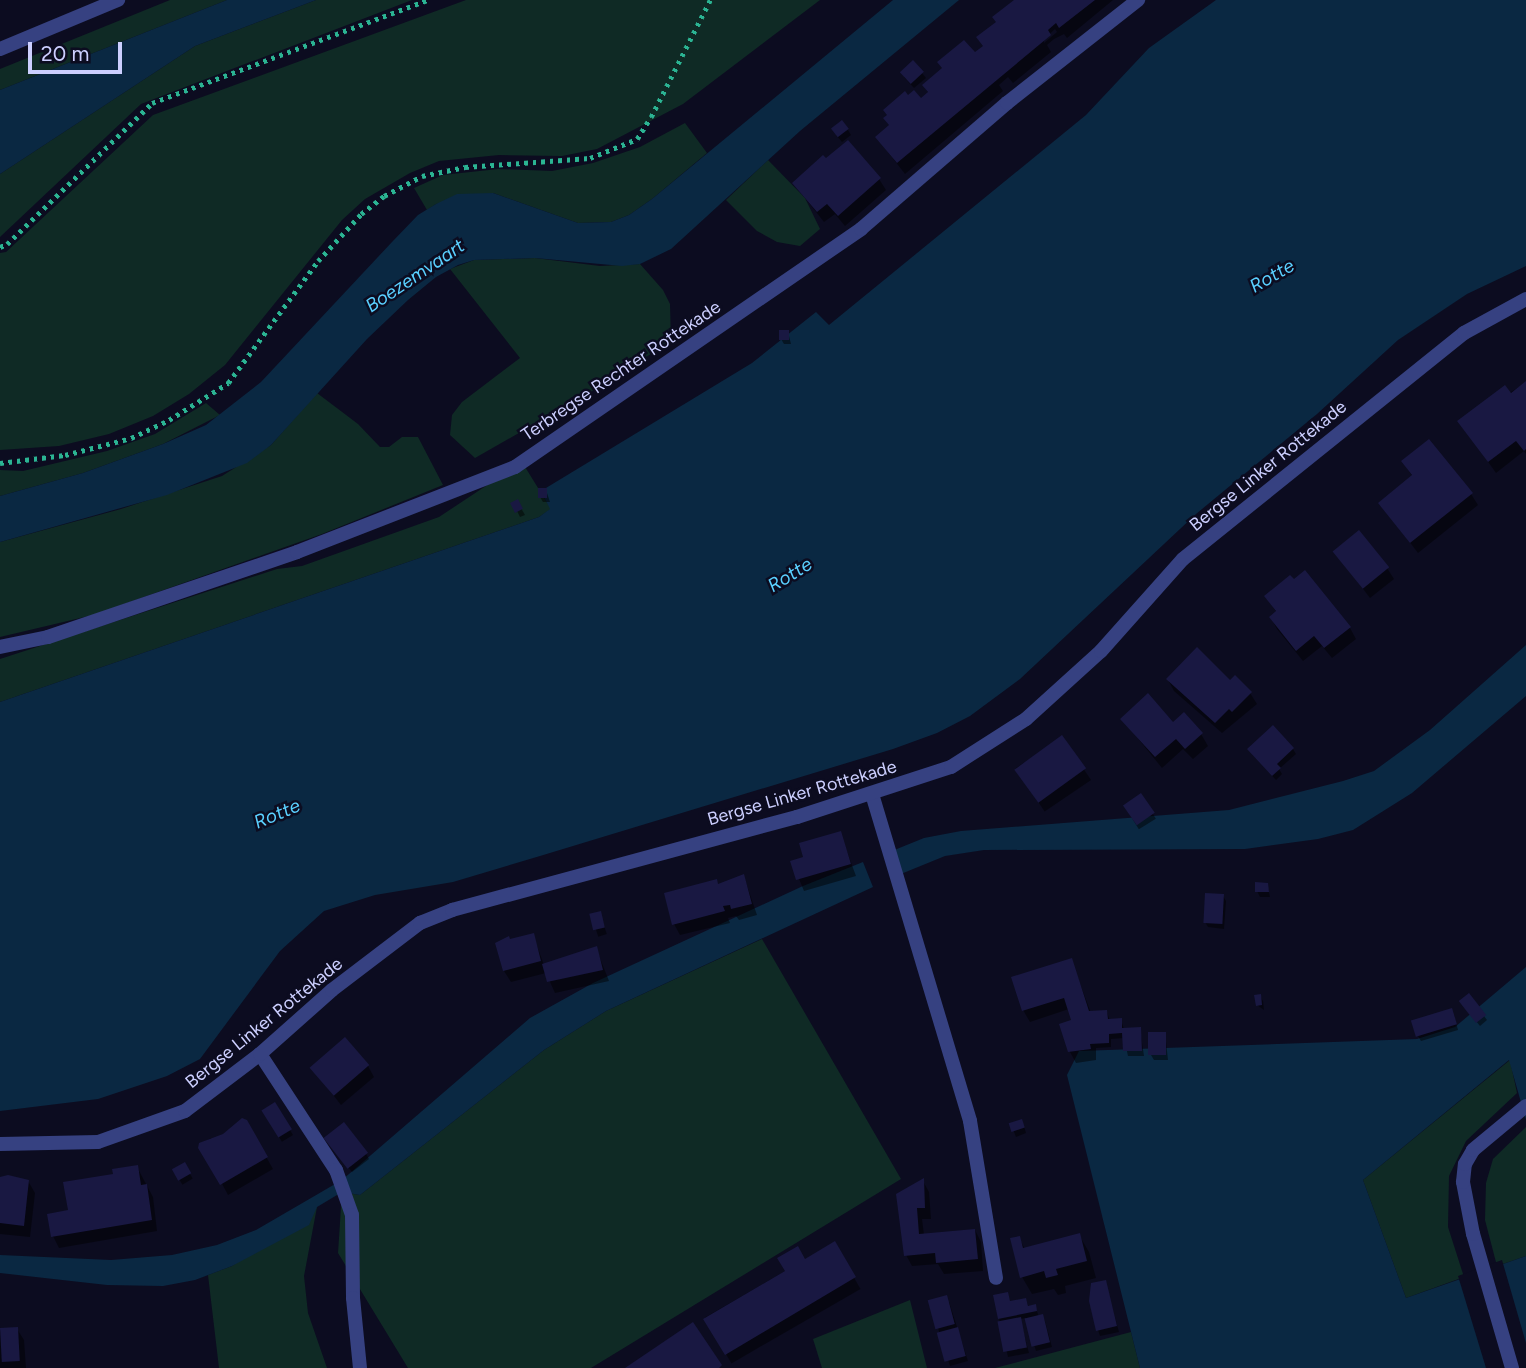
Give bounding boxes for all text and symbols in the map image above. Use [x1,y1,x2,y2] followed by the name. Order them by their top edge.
[32,28,126,72] scale bar
[41,41,89,66] text: 20 m
[361,235,469,317] water label: Boezemvaart
[1246,254,1298,298] water label: Rotte
[517,296,725,446] street label: Terbregse Rechter Rottekade
[1185,396,1351,536] street label: Bergse Linker Rottekade
[764,553,816,597] water label: Rotte
[705,756,899,830] street label: Bergse Linker Rottekade
[250,794,304,834] water label: Rotte
[181,953,347,1093] street label: Bergse Linker Rottekade

